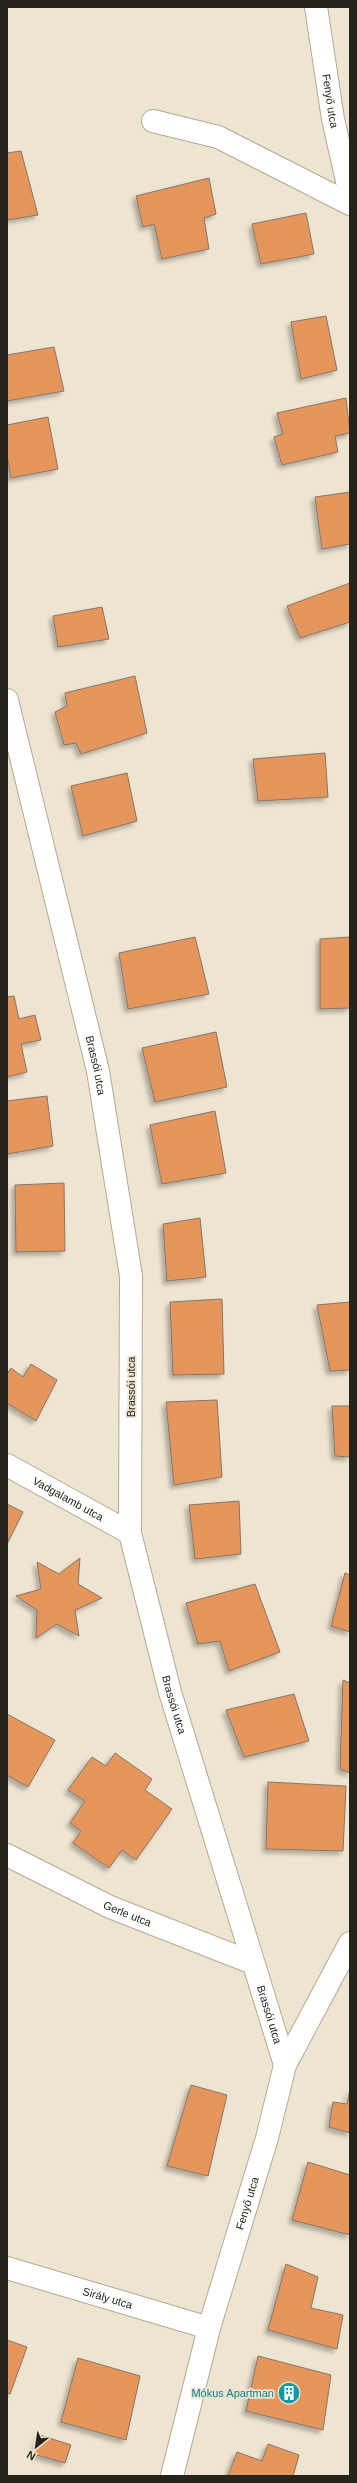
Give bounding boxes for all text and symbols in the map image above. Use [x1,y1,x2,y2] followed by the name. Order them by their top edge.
[320,73,341,130] street label: Fenyő utca
[84,1034,108,1097] street label: Brassói utca
[125,1356,137,1417] street label: Brassói utca
[31,1475,106,1524] street label: Vadgalamb utca
[160,1674,189,1736] street label: Brassói utca
[101,1899,154,1929] street label: Gerle utca
[255,1984,284,2046] street label: Brassói utca
[233,2175,261,2231] street label: Fenyő utca
[81,2285,135,2311] street label: Sirály utca
[276,2380,302,2406] building icon: Mókus Apartman
[191,2387,274,2399] place label: Mókus Apartman
[16,2427,56,2467] north arrow
[25,2448,37,2463] text: N

